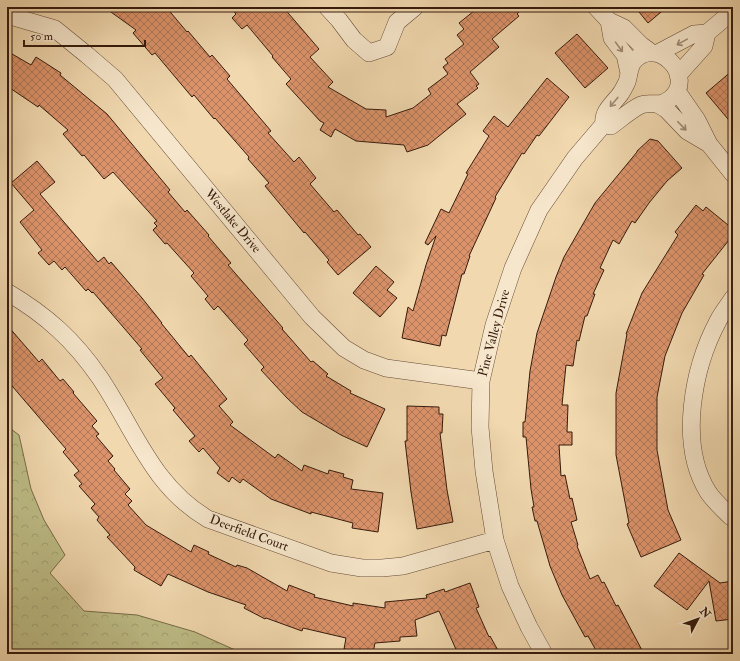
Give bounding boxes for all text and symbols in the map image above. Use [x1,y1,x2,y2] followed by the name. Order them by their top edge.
[24,22,145,48] scale bar
[30,29,54,44] text: 50 m
[676,38,688,46] one-way arrow
[615,41,623,52] one-way arrow
[609,97,618,107] one-way arrow
[678,121,687,131] one-way arrow
[201,185,265,257] street label: Westlake Drive
[475,287,514,379] street label: Pine Valley Drive
[207,511,291,555] street label: Deerfield Court
[678,599,718,639] north arrow
[696,604,714,622] text: N

